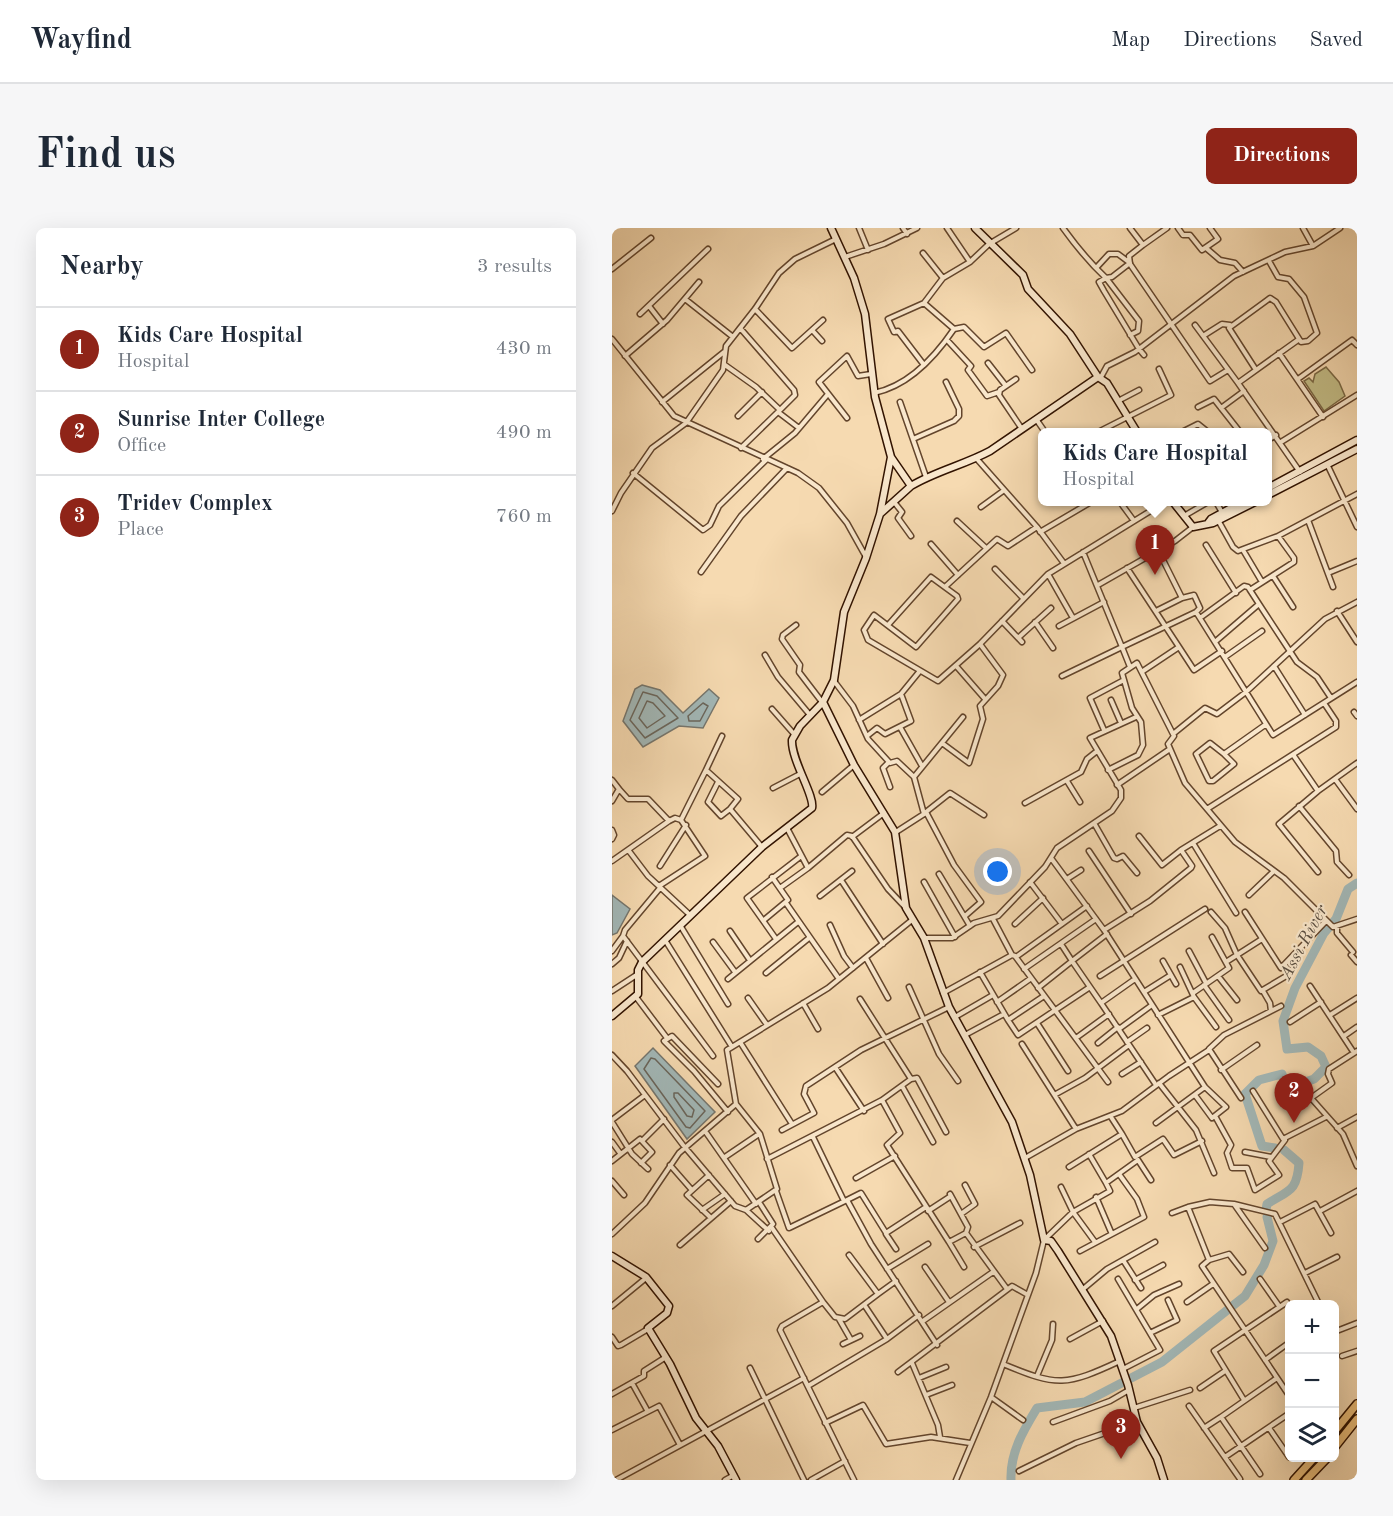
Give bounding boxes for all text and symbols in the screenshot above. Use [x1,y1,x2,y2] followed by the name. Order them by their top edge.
[30,27,132,55] text: Wayfind
[1111,30,1150,51] text: Map
[1183,30,1277,51] text: Directions
[1310,30,1363,51] text: Saved
[1206,128,1357,184] button: Directions
[36,135,175,177] text: Find us
[60,254,144,280] text: Nearby
[477,257,552,277] text: 3 results
[117,325,303,347] text: Kids Care Hospital
[74,339,85,359] text: 1
[496,339,552,359] text: 430 m
[117,352,189,372] text: Hospital
[117,409,325,431] text: Sunrise Inter College
[74,423,85,443] text: 2
[496,423,552,443] text: 490 m
[1038,428,1272,506] popup
[117,436,166,456] text: Office
[1062,443,1248,465] text: Kids Care Hospital
[1062,470,1134,490] text: Hospital
[117,493,273,515] text: Tridev Complex
[74,507,85,527] text: 3
[496,507,552,527] text: 760 m
[117,520,164,540] text: Place
[1136,526,1174,575] pin: 1
[983,857,1012,886] your location
[1276,901,1332,984] water label: Assi River
[1274,1074,1314,1123] pin: 2
[1285,1300,1339,1462] map controls
[1285,1300,1339,1354] button: +
[1285,1354,1339,1408] button: −
[1285,1408,1339,1462] button: layers
[1102,1410,1140,1459] pin: 3

